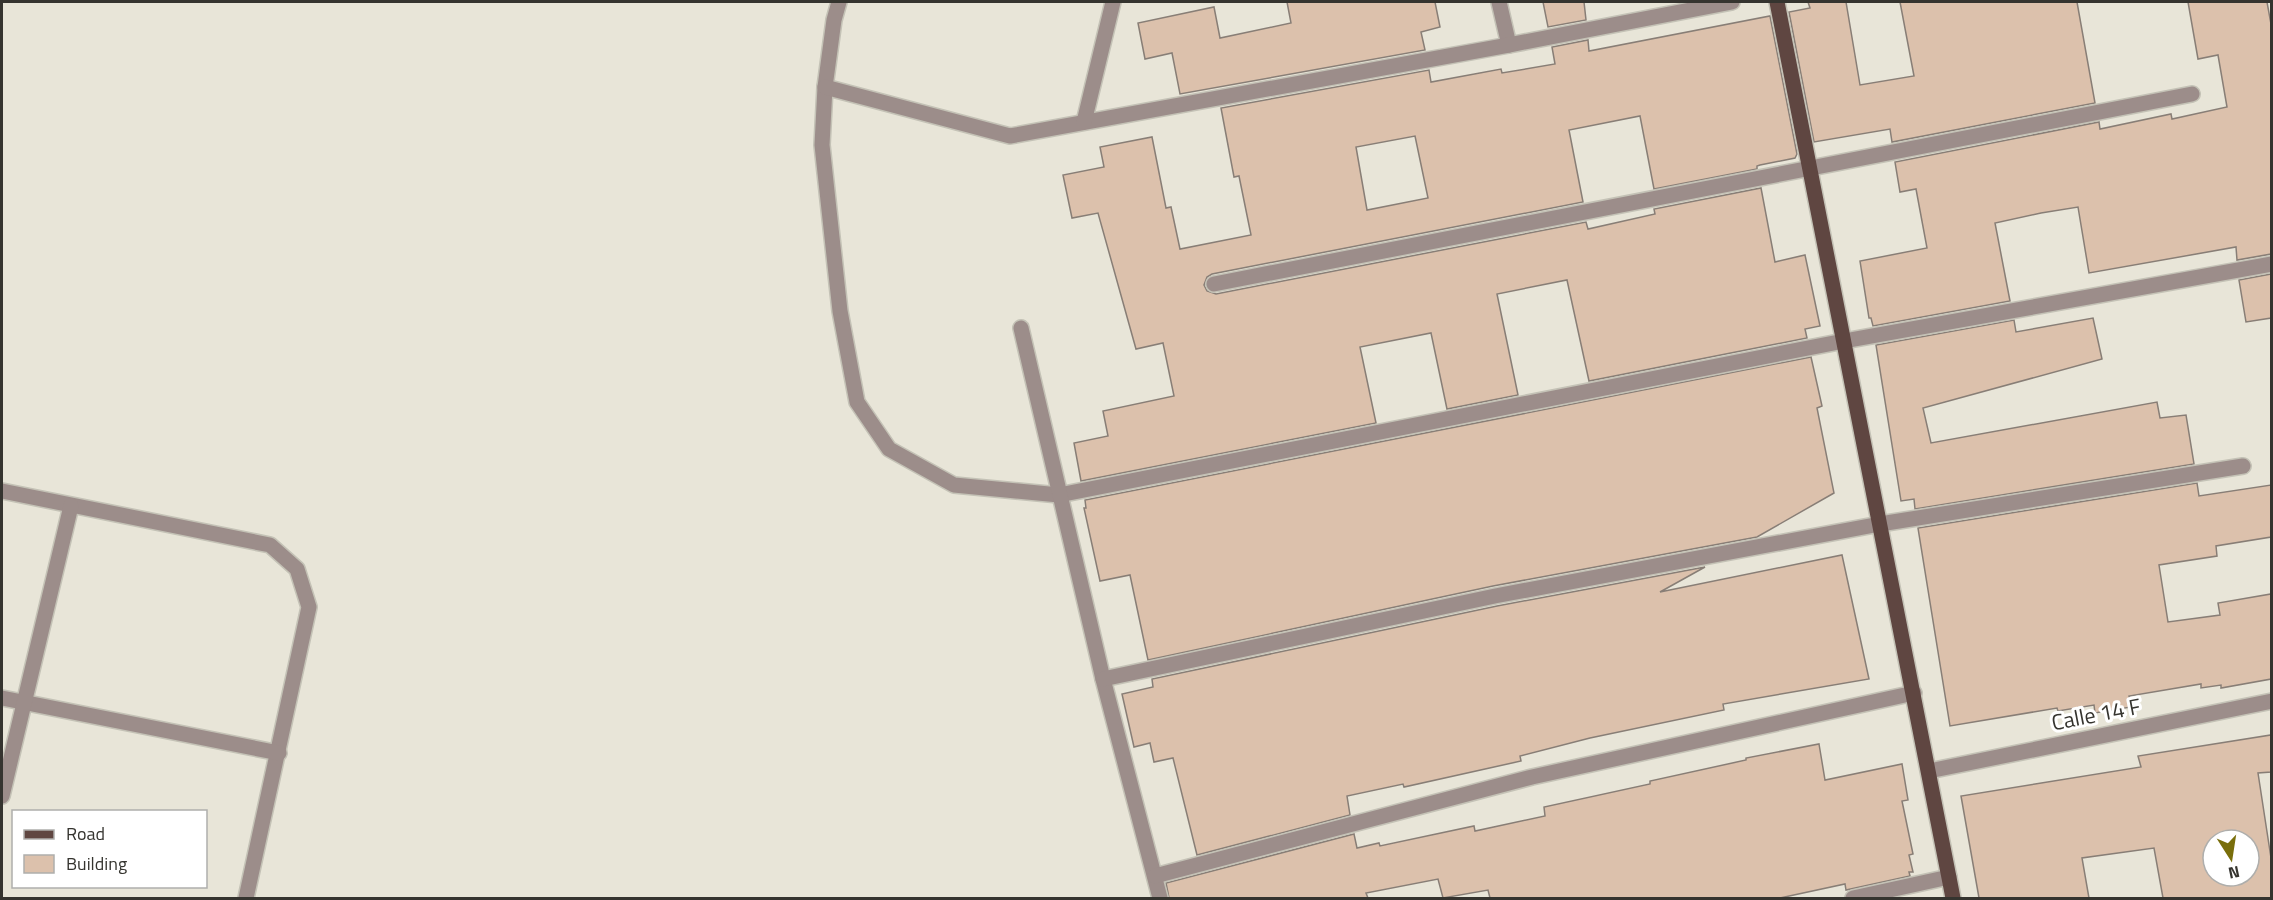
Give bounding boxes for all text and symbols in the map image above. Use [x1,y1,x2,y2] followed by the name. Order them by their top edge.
[2048,689,2144,739] street label: Calle 14 F
[12,810,207,888] legend
[66,820,105,847] text: Road
[2201,828,2261,888] north arrow
[66,850,127,877] text: Building
[2226,860,2242,886] text: N

